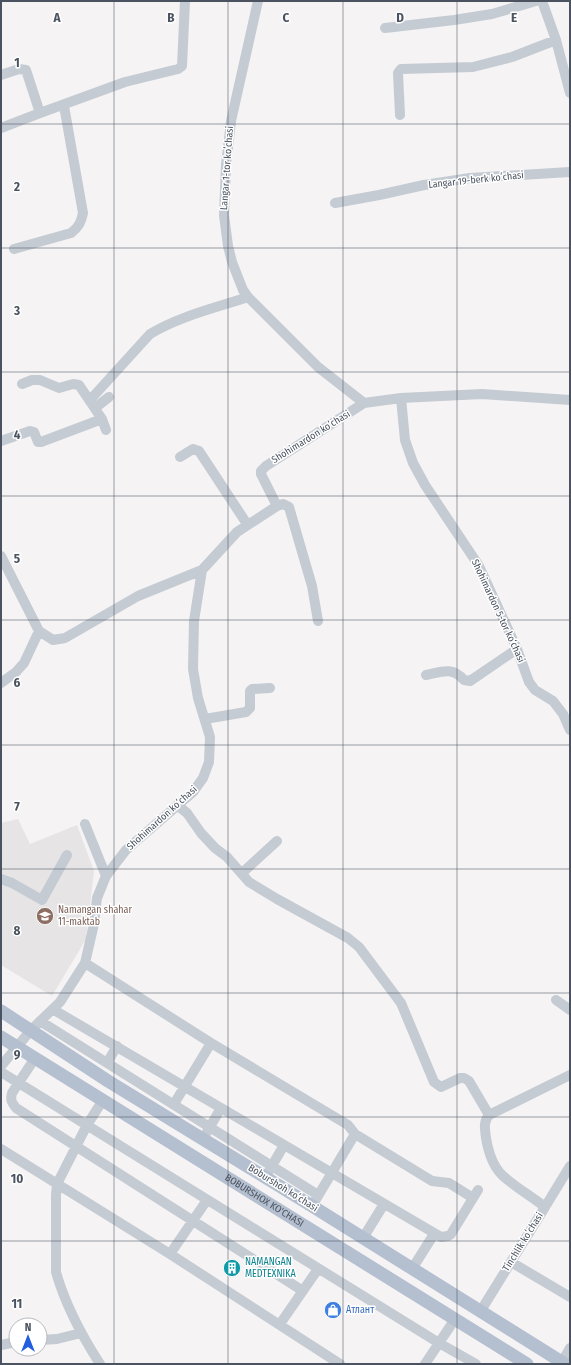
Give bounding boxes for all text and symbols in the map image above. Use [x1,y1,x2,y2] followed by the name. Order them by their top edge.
[52,10,61,25] text: A
[167,10,175,25] text: B
[283,10,290,25] text: C
[396,10,404,25] text: D
[511,10,517,25] text: E
[14,55,20,70] text: 1
[217,125,236,211] street label: Langar 1-tor koʻchasi
[428,168,524,191] street label: Langar 19-berk koʻchasi
[13,179,20,194] text: 2
[13,303,20,318] text: 3
[269,407,352,466] street label: Shohimardon koʻchasi
[14,427,21,442] text: 4
[14,551,20,566] text: 5
[469,557,528,665] street label: Shohimardon 5-tor koʻchasi
[14,675,21,690] text: 6
[124,783,200,853] street label: Shohimardon koʻchasi
[14,799,20,814] text: 7
[58,904,132,928] place label: Namangan shahar 11-maktab
[35,906,55,926] school or university icon: Namangan shahar 11-maktab
[14,923,21,938] text: 8
[14,1047,21,1062] text: 9
[246,1161,321,1214] street label: Boburshoh koʻchasi
[11,1171,23,1186] text: 10
[223,1172,306,1230] street label: BOBURSHOX KO'CHASI
[499,1210,546,1274] street label: Tinchlik koʻchasi
[245,1256,296,1280] place label: NAMANGAN MEDTEXNIKA
[222,1258,242,1278] building icon: NAMANGAN MEDTEXNIKA
[12,1296,22,1311] text: 11
[323,1300,343,1320] shop icon: Атлант
[346,1304,375,1316] place label: Атлант
[8,1317,48,1357] north arrow
[25,1321,31,1334] text: N

